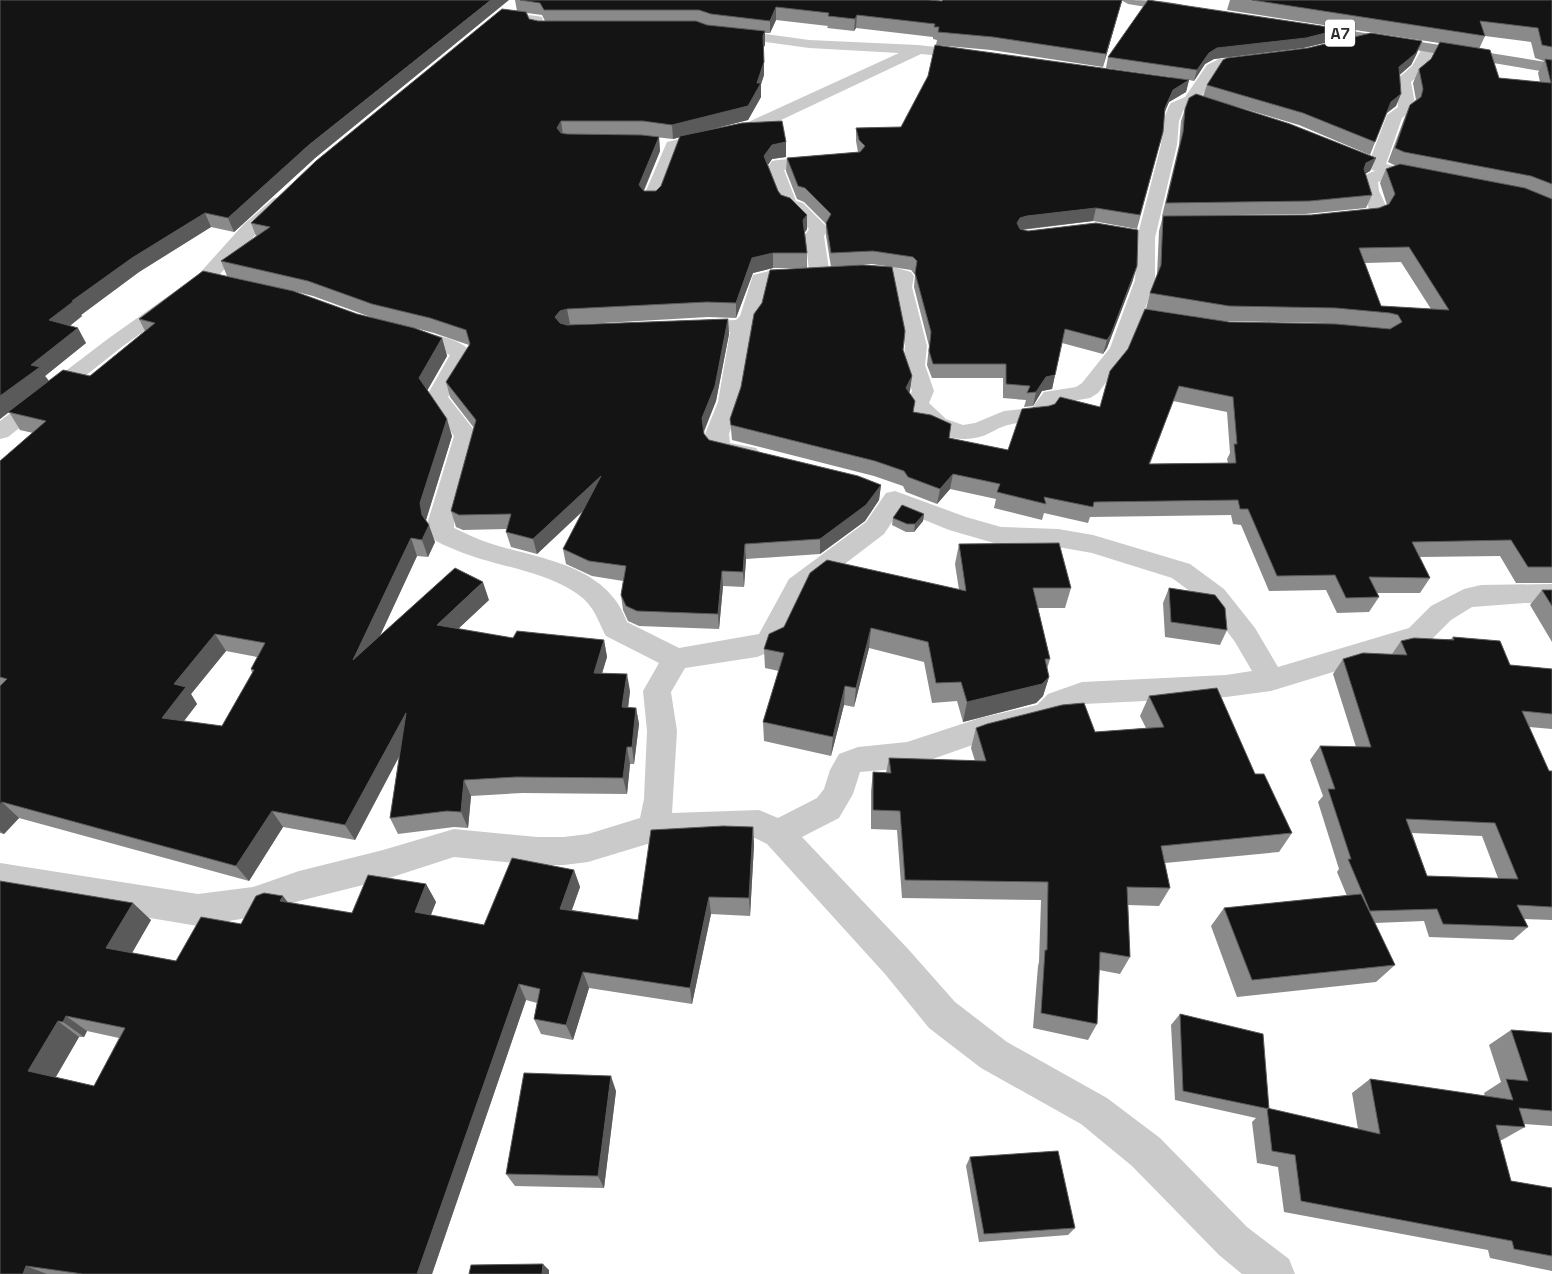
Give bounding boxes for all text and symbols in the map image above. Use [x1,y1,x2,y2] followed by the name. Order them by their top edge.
[1325,19,1355,46] road number: A7

